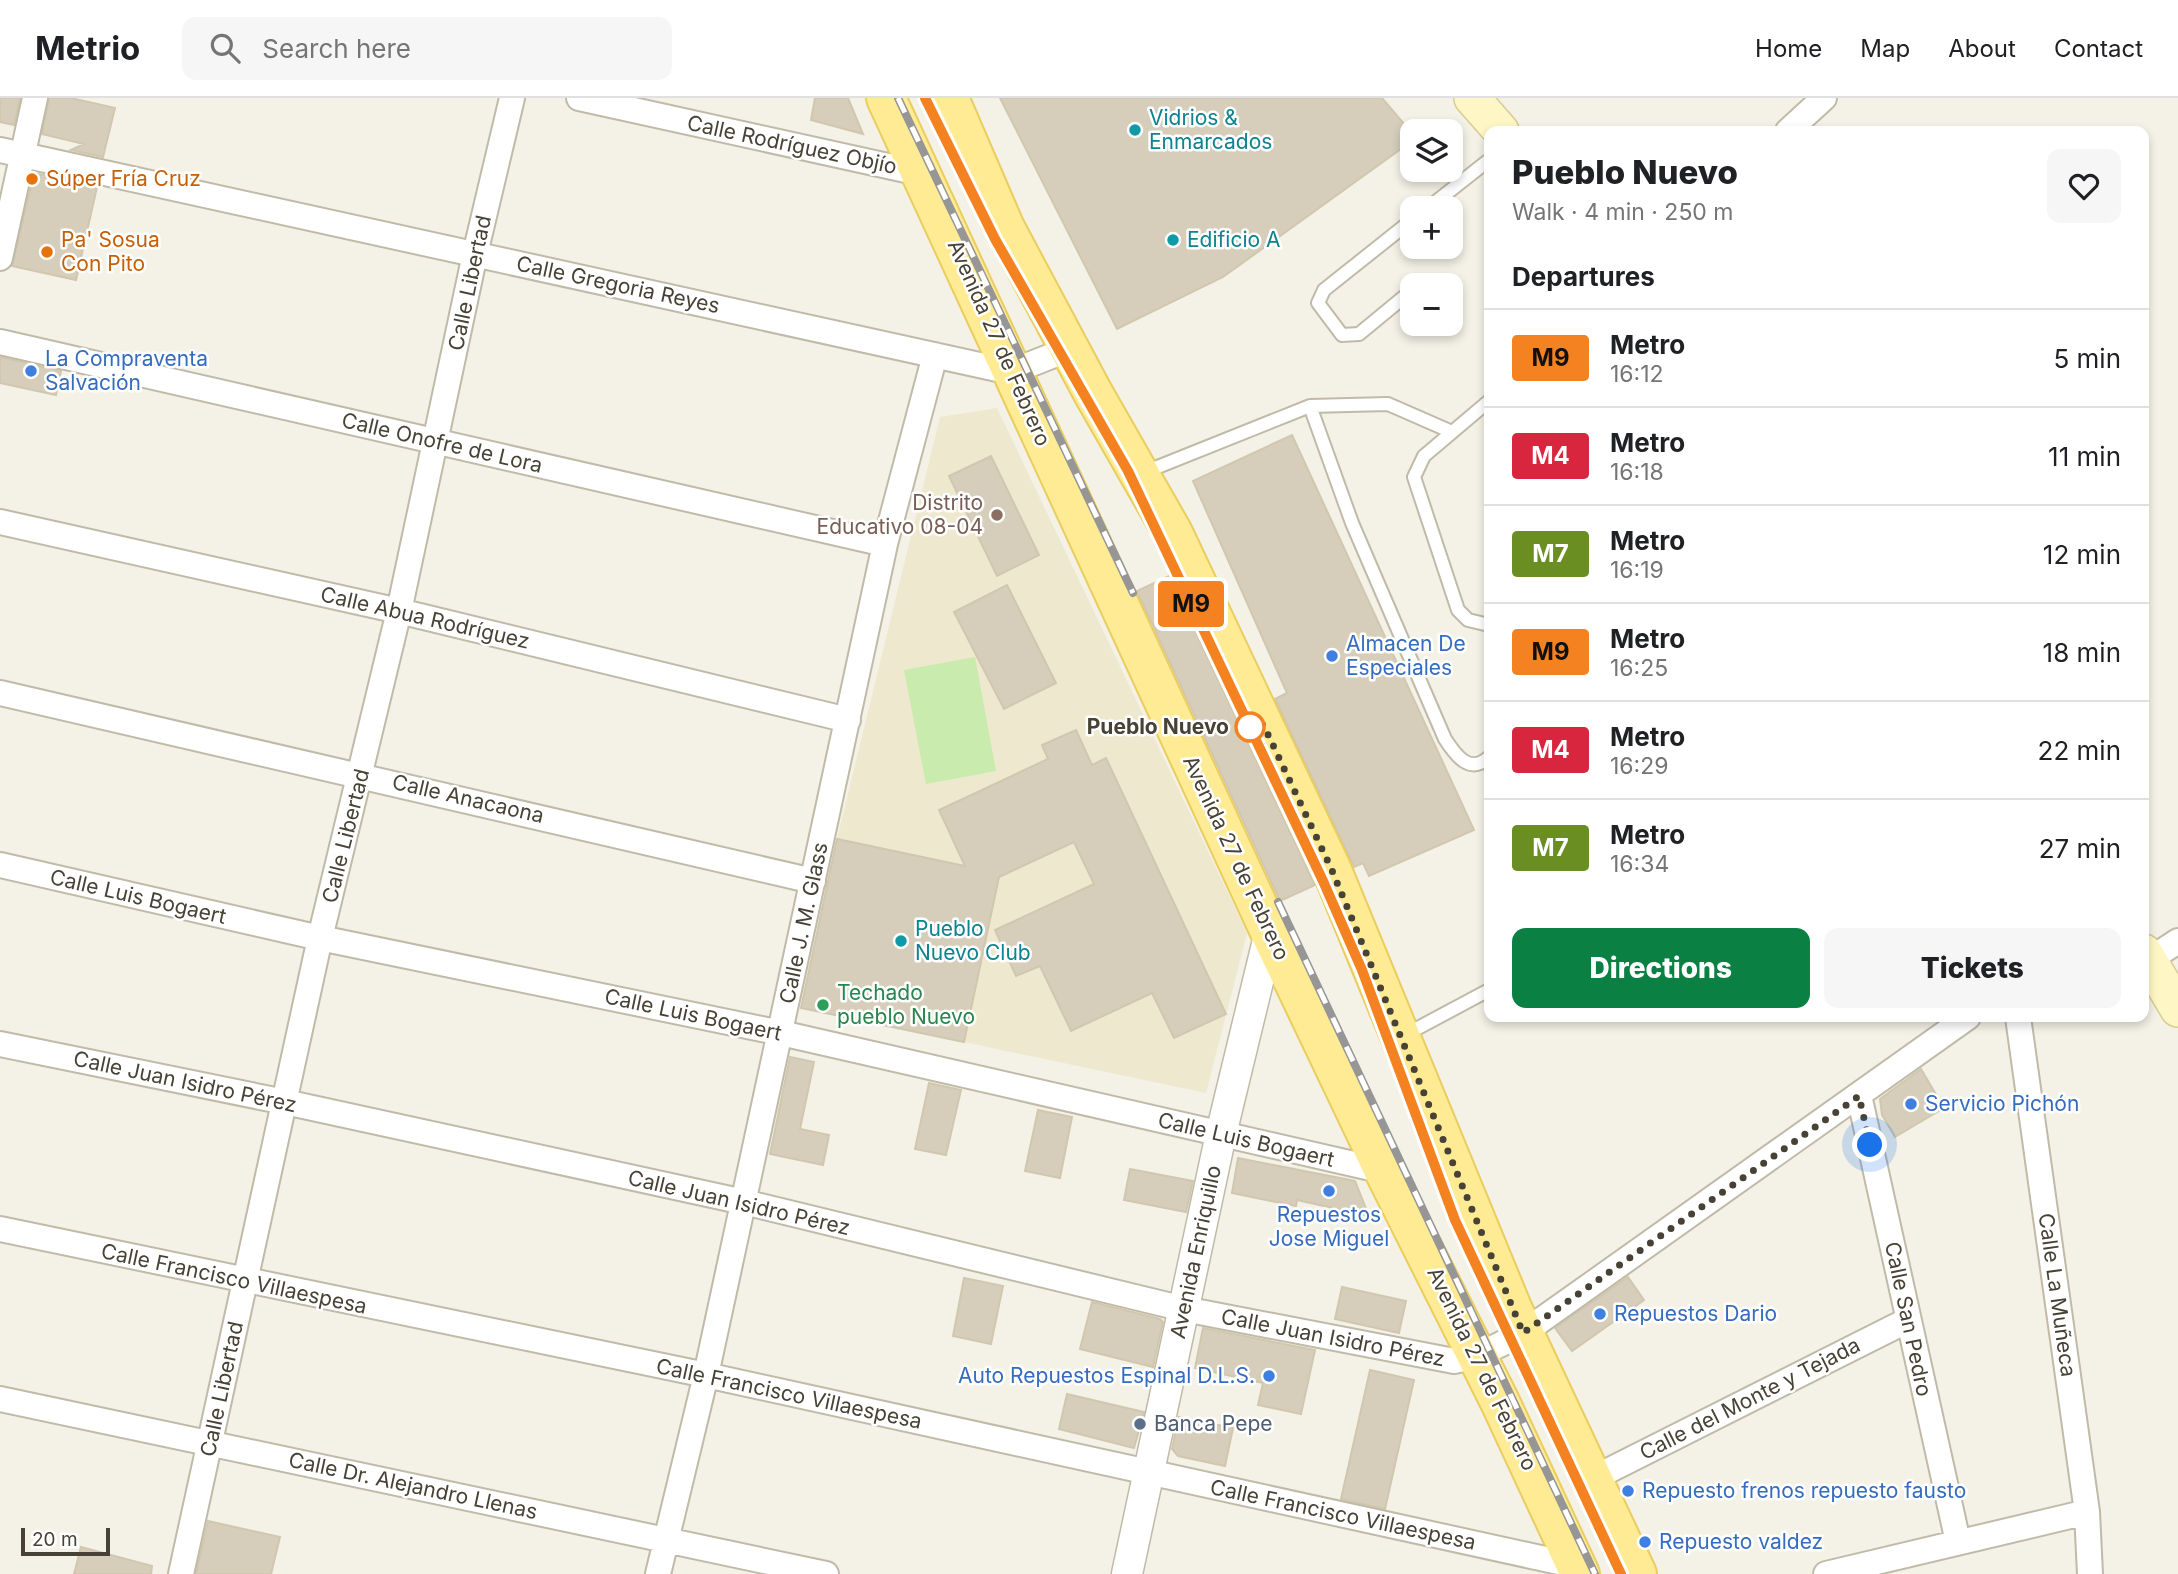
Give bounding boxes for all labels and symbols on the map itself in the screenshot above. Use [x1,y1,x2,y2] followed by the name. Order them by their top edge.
[1149,105,1272,154] place label: Vidrios & Enmarcados
[685,110,899,179] street label: Calle Rodríguez Objío
[1127,122,1143,138] marker: Vidrios & Enmarcados
[46,166,201,191] place label: Súper Fría Cruz
[24,171,40,187] marker: Súper Fría Cruz
[443,213,496,353] street label: Calle Libertad
[61,227,160,276] place label: Pa' Sosua Con Pito
[1187,227,1281,252] place label: Edificio A
[1165,232,1181,248] marker: Edificio A
[943,236,1056,450] street label: Avenida 27 de Febrero
[39,244,55,260] marker: Pa' Sosua Con Pito
[514,251,722,318] street label: Calle Gregoria Reyes
[45,346,208,395] place label: La Compraventa Salvación
[23,363,39,379] marker: La Compraventa Salvación
[339,407,545,478] street label: Calle Onofre de Lora
[817,490,983,539] place label: Distrito Educativo 08-04
[989,507,1005,523] marker: Distrito Educativo 08-04
[318,581,532,654] street label: Calle Abua Rodríguez
[1160,581,1222,627] line badge: M9
[1346,631,1466,680] place label: Almacen De Especiales
[1324,648,1340,664] marker: Almacen De Especiales
[1235,712,1265,742] marker: Pueblo Nuevo
[1087,714,1229,739] place label: Pueblo Nuevo
[1178,751,1295,964] street label: Avenida 27 de Febrero
[317,766,374,906] street label: Calle Libertad
[390,769,546,828] street label: Calle Anacaona
[774,840,833,1006] street label: Calle J. M. Glass
[48,864,229,929] street label: Calle Luis Bogaert
[915,916,1031,965] place label: Pueblo Nuevo Club
[893,933,909,949] marker: Pueblo Nuevo Club
[837,980,975,1029] place label: Techado pueblo Nuevo
[602,984,784,1045] street label: Calle Luis Bogaert
[815,997,831,1013] marker: Techado pueblo Nuevo
[71,1046,299,1117] street label: Calle Juan Isidro Pérez
[1925,1091,2079,1116] place label: Servicio Pichón
[1903,1096,1919,1112] marker: Servicio Pichón
[1156,1107,1337,1172] street label: Calle Luis Bogaert
[1852,1127,1887,1162] your location
[1165,1163,1226,1341] street label: Avenida Enriquillo
[626,1165,853,1240] street label: Calle Juan Isidro Pérez
[1321,1183,1337,1199] marker: Repuestos Jose Miguel
[1269,1202,1389,1251] place label: Repuestos Jose Miguel
[2034,1211,2081,1378] street label: Calle La Muñeca
[99,1238,369,1319] street label: Calle Francisco Villaespesa
[1880,1239,1937,1399] street label: Calle San Pedro
[1422,1263,1543,1474] street label: Avenida 27 de Febrero
[1614,1301,1777,1326] place label: Repuestos Dario
[1219,1304,1447,1371] street label: Calle Juan Isidro Pérez
[1592,1306,1608,1322] marker: Repuestos Dario
[195,1319,248,1459] street label: Calle Libertad
[1636,1332,1864,1465] street label: Calle del Monte y Tejada
[654,1353,924,1434] street label: Calle Francisco Villaespesa
[958,1363,1255,1388] place label: Auto Repuestos Espinal D.L.S.
[1261,1368,1277,1384] marker: Auto Repuestos Espinal D.L.S.
[1154,1411,1272,1436] place label: Banca Pepe
[1132,1416,1148,1432] marker: Banca Pepe
[286,1447,540,1524] street label: Calle Dr. Alejandro Llenas
[1208,1474,1478,1555] street label: Calle Francisco Villaespesa
[1642,1478,1966,1503] place label: Repuesto frenos repuesto fausto
[1620,1483,1636,1499] marker: Repuesto frenos repuesto fausto
[21,1525,110,1557] scale bar
[1659,1529,1823,1554] place label: Repuesto valdez
[1637,1534,1653,1550] marker: Repuesto valdez

